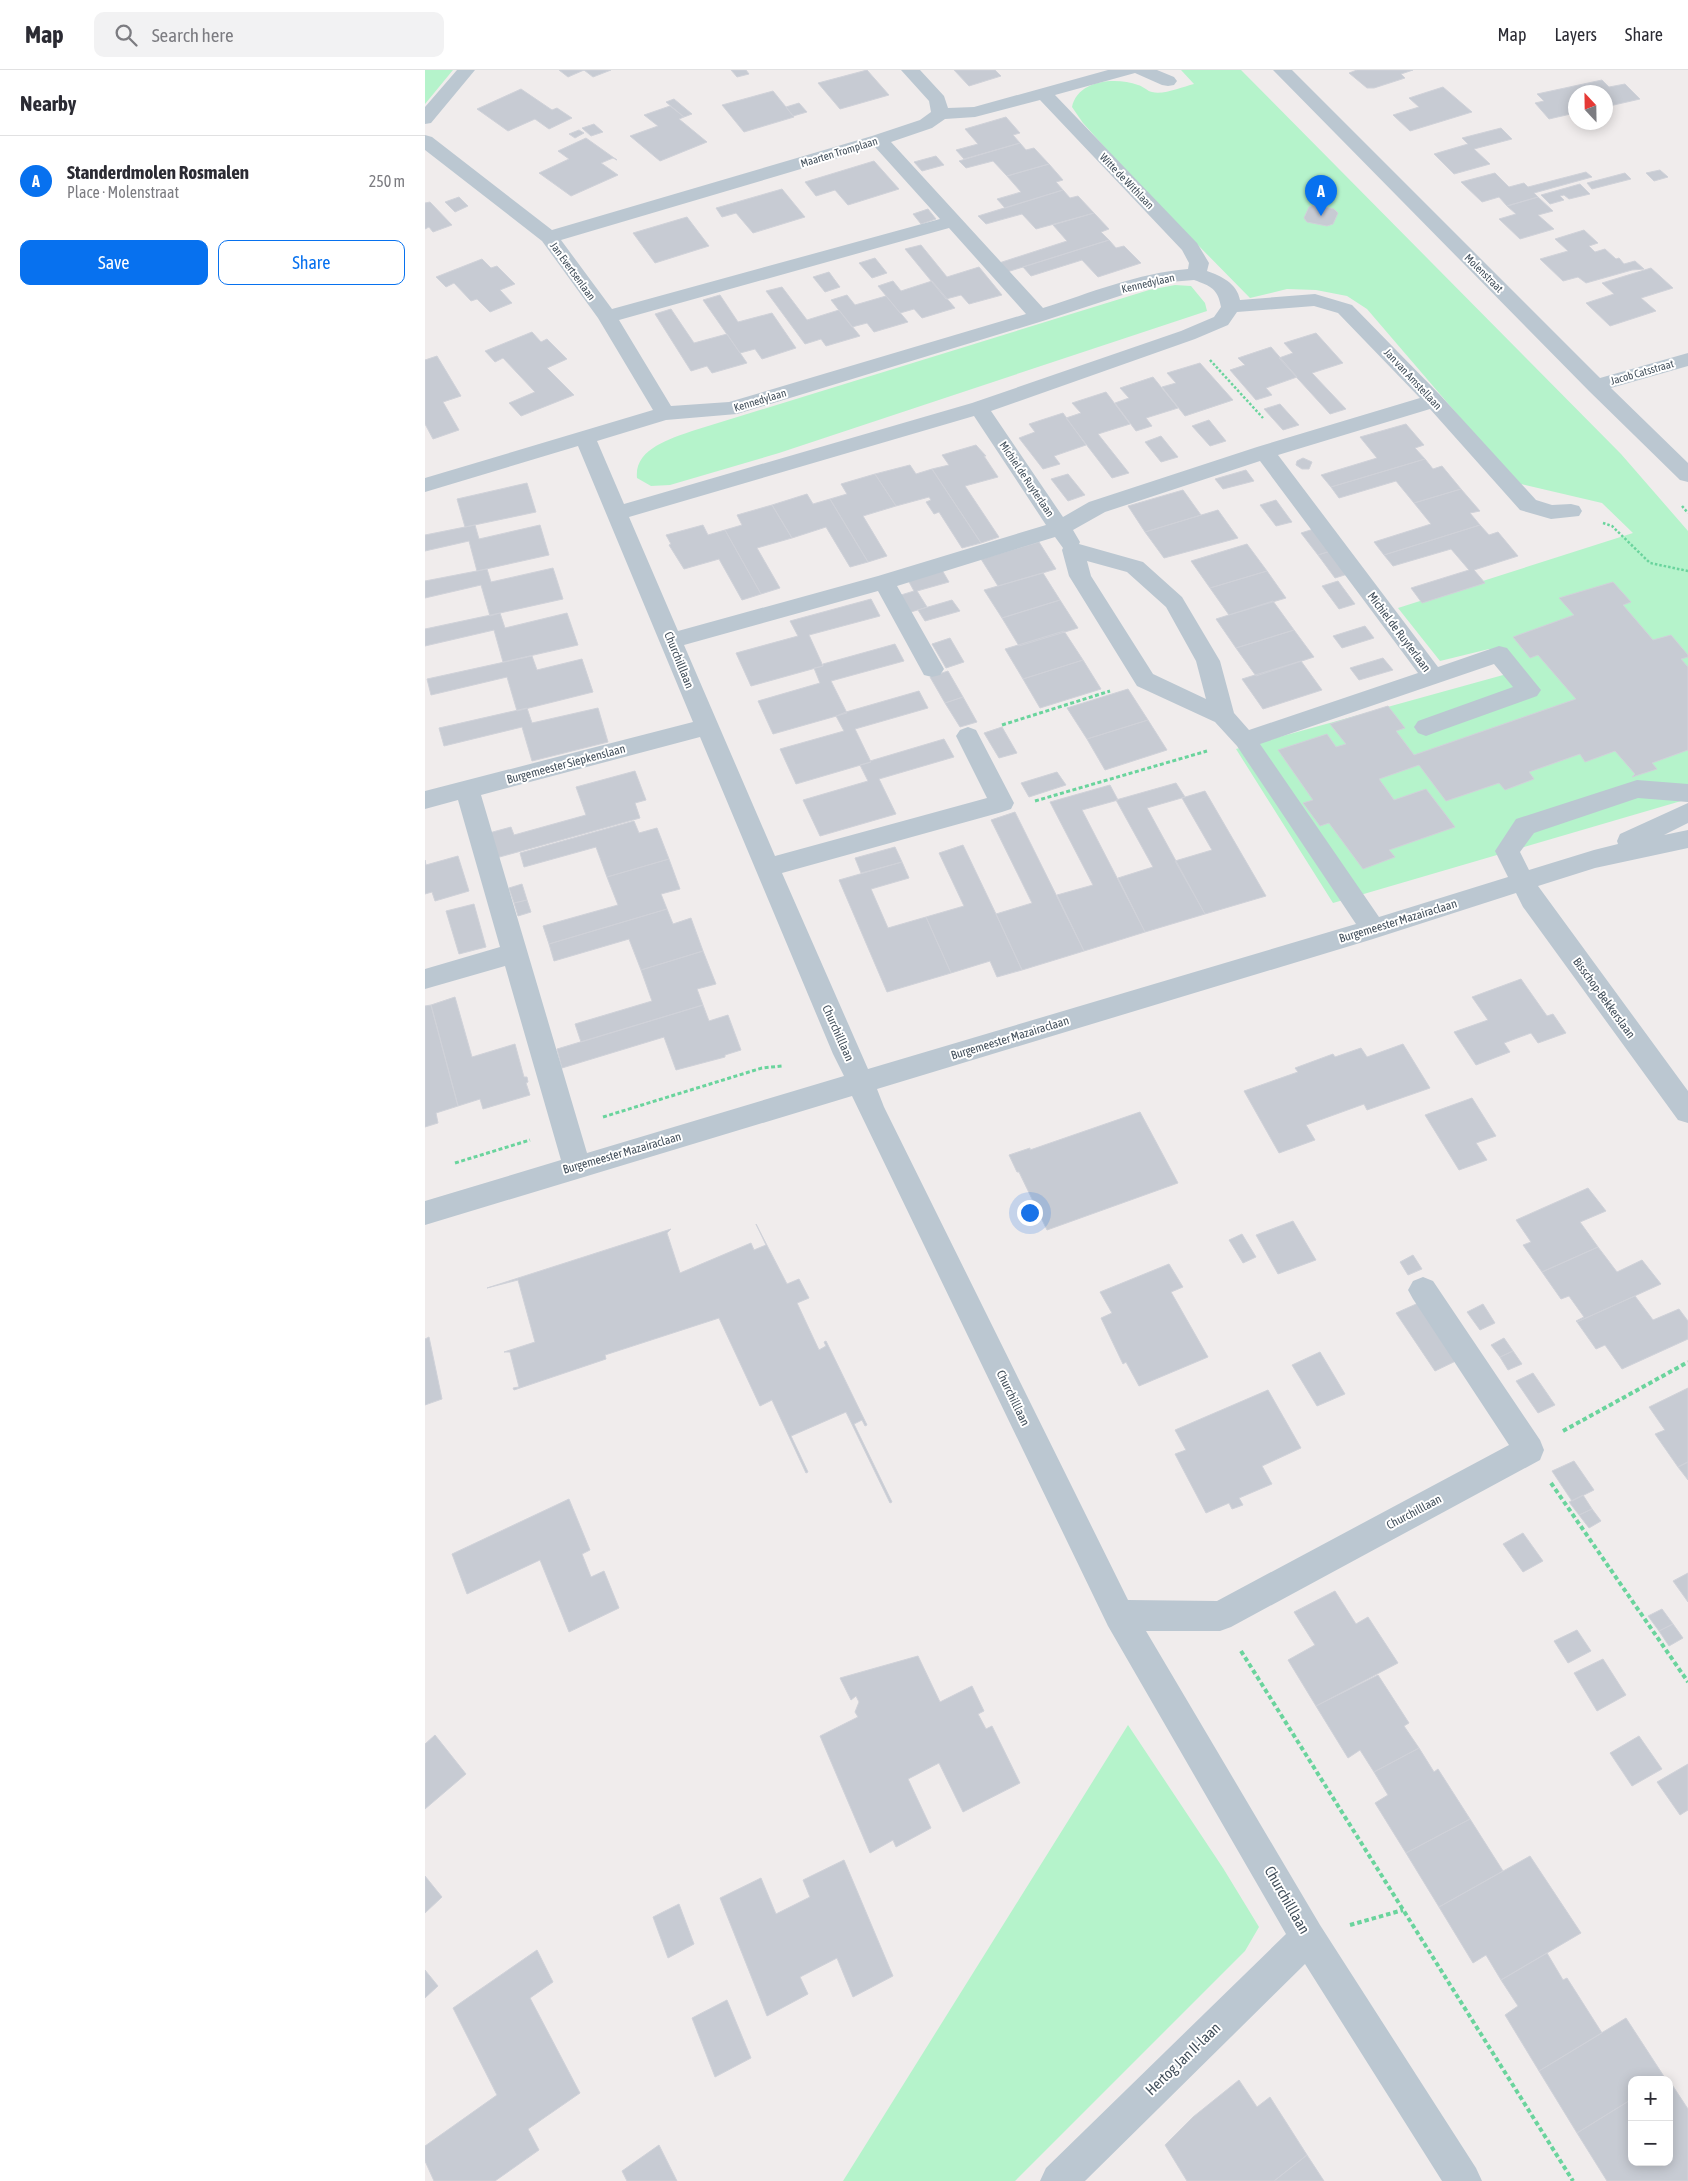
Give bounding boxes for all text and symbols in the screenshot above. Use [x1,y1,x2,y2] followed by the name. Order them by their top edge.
[94,12,444,57] search box
[25,21,64,48] text: Map
[112,21,140,49] icon: search
[152,24,234,46] text: Search here
[1497,24,1526,45] text: Map
[1554,24,1597,45] text: Layers
[1625,24,1663,45] text: Share
[1568,85,1613,130] north arrow
[20,91,76,115] text: Nearby
[799,135,879,169] street label: Maarten Tromplaan
[1098,151,1156,211] street label: Witte de Withlaan
[67,161,249,183] text: Standerdmolen Rosmalen
[32,172,40,190] text: A
[369,172,405,190] text: 250 m
[1305,175,1337,216] pin: A
[67,183,179,201] text: Place · Molenstraat
[20,240,208,285] button: Save
[218,240,405,285] button: Share
[548,240,598,302] street label: Jan Evertsenlaan
[1462,251,1506,295] street label: Molenstraat
[1120,271,1176,295] street label: Kennedylaan
[1382,346,1444,412] street label: Jan van Amstellaan
[1609,357,1675,387] street label: Jacob Catsstraat
[732,386,788,414] street label: Kennedylaan
[997,439,1057,519] street label: Michiel de Ruyterlaan
[1364,589,1434,675] street label: Michiel de Ruyterlaan
[661,630,697,690] street label: Churchilllaan
[505,741,627,787] street label: Burgemeester Siepkenslaan
[1337,896,1459,946] street label: Burgemeester Mazairaclaan
[1570,955,1638,1041] street label: Bisschop-Bekkerslaan
[819,1003,857,1063] street label: Churchilllaan
[949,1013,1071,1063] street label: Burgemeester Mazairaclaan
[561,1129,683,1177] street label: Burgemeester Mazairaclaan
[1017,1200,1043,1226] your location
[994,1368,1032,1428] street label: Churchilllaan
[1384,1492,1444,1532] street label: Churchilllaan
[1261,1863,1314,1937] street label: Churchilllaan
[1142,2019,1224,2099] street label: Hertog Jan II-laan
[1628,2076,1673,2166] map controls
[1628,2076,1673,2121] button: +
[1628,2121,1673,2166] button: −

